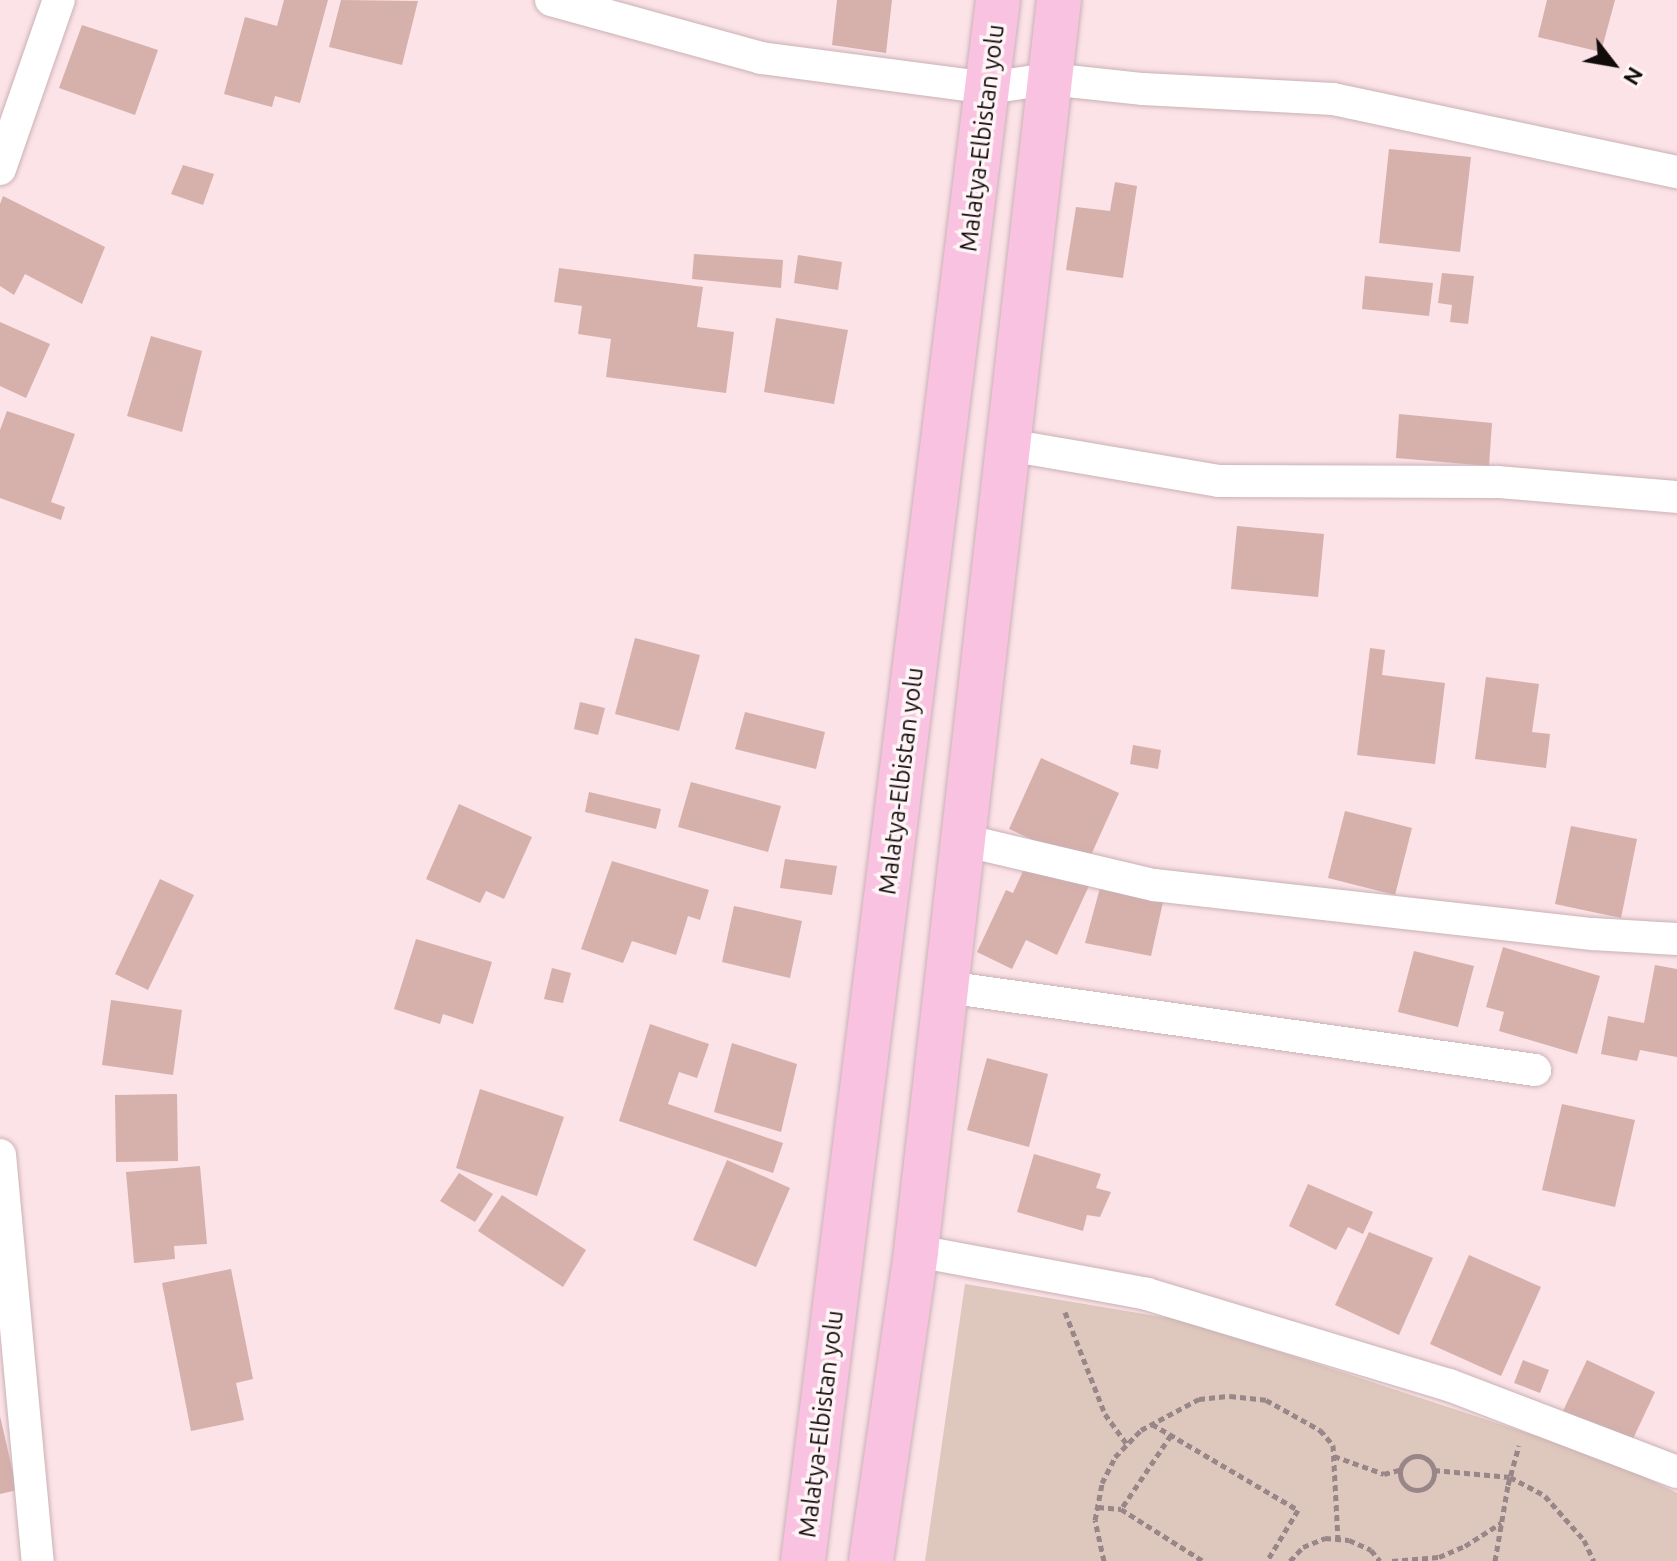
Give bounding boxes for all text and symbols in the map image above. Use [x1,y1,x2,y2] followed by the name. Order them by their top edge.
[954,23,1010,253] street label: Malatya-Elbistan yolu
[1573,24,1653,104] north arrow
[1619,63,1649,90] text: N
[873,666,929,896] street label: Malatya-Elbistan yolu
[793,1309,849,1539] street label: Malatya-Elbistan yolu

